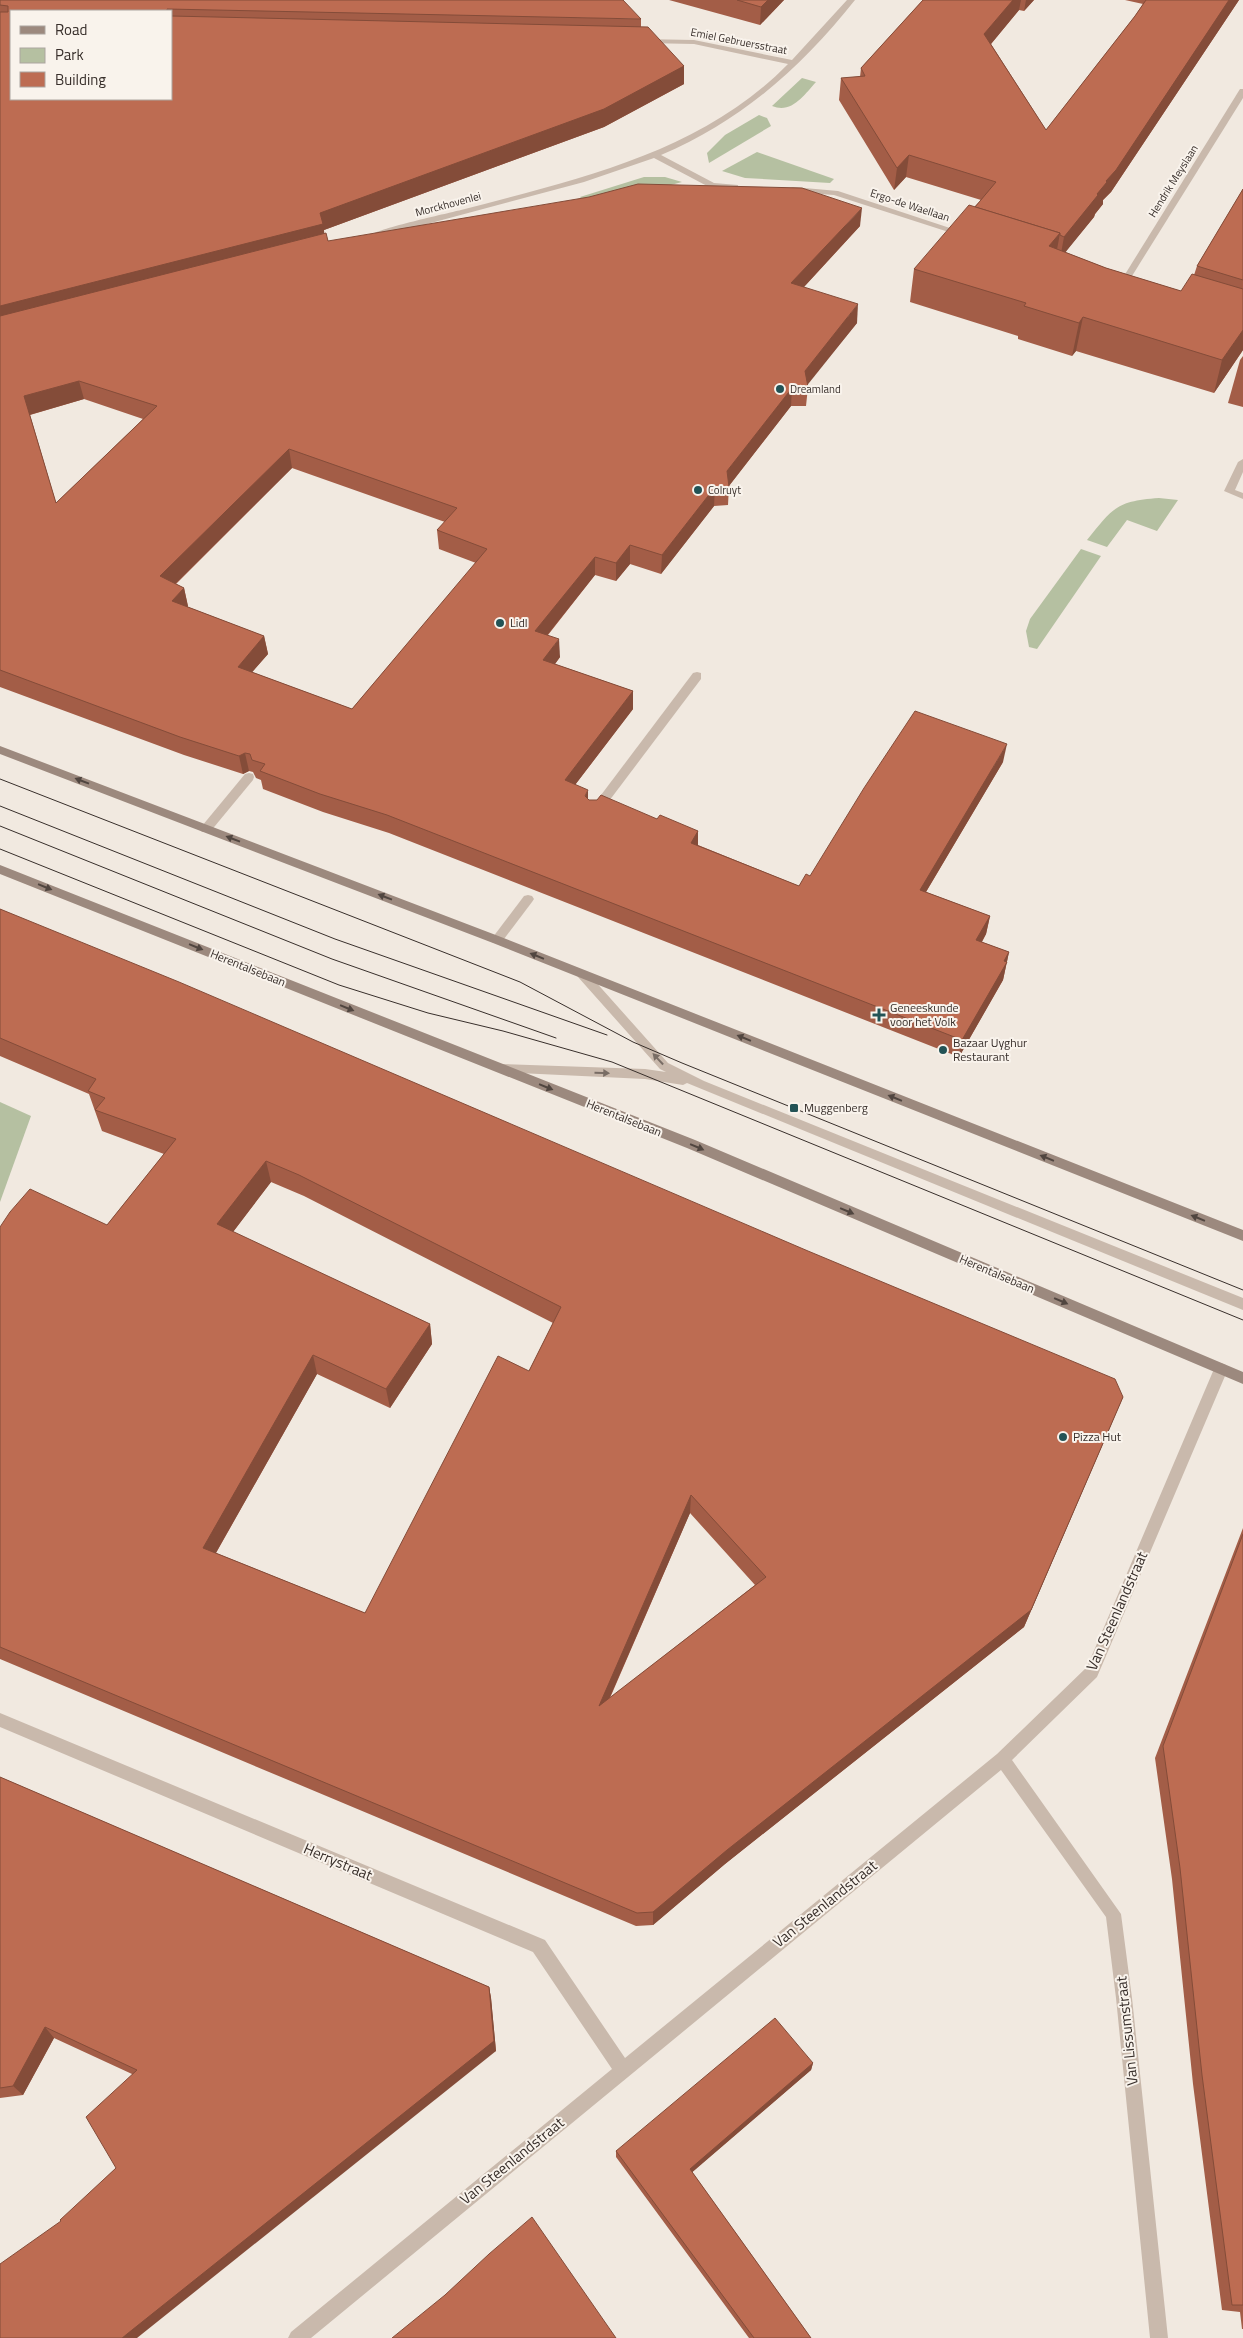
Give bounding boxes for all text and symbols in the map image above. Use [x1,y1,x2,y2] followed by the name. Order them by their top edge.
[10,10,172,100] legend
[55,18,87,41] text: Road
[689,24,789,58] street label: Emiel Gebruersstraat
[55,43,84,66] text: Park
[55,68,106,91] text: Building
[1144,141,1202,220] street label: Hendrik Meyslaan
[868,185,952,225] street label: Ergo-de Waellaan
[413,188,483,220] street label: Morckhovenlei
[790,381,841,397] place label: Dreamland
[774,383,786,395] marker: Dreamland
[708,482,741,498] place label: Colruyt
[692,484,704,496] marker: Colruyt
[510,613,528,632] place label: Lidl
[494,617,506,629] marker: Lidl
[74,777,89,784] one-way arrow
[226,835,241,842] one-way arrow
[38,883,53,891] one-way arrow
[377,893,392,901] one-way arrow
[189,944,203,952] one-way arrow
[208,944,289,991] street label: Herentalsebaan
[529,952,544,960] one-way arrow
[890,998,959,1031] place label: Geneeskunde voor het Volk
[340,1004,354,1012] one-way arrow
[872,1008,886,1022] marker: Geneeskunde voor het Volk
[953,1033,1027,1066] place label: Bazaar Uyghur Restaurant
[737,1034,751,1042] one-way arrow
[937,1044,949,1056] marker: Bazaar Uyghur Restaurant
[652,1054,664,1066] one-way arrow
[595,1069,611,1077] one-way arrow
[539,1084,554,1091] one-way arrow
[584,1094,665,1141] street label: Herentalsebaan
[888,1094,903,1101] one-way arrow
[804,1098,868,1117] place label: Muggenberg
[788,1102,800,1114] marker: Muggenberg
[690,1144,704,1152] one-way arrow
[1039,1154,1054,1161] one-way arrow
[840,1207,854,1215] one-way arrow
[1191,1213,1205,1221] one-way arrow
[957,1249,1038,1298] street label: Herentalsebaan
[1054,1298,1068,1306] one-way arrow
[1073,1427,1122,1446] place label: Pizza Hut
[1057,1431,1069,1443] marker: Pizza Hut
[1080,1547,1153,1674] street label: Van Steenlandstraat
[300,1837,377,1887] street label: Herrystraat
[768,1854,882,1953] street label: Van Steenlandstraat
[1109,1975,1144,2087] street label: Van Lissumstraat
[455,2111,569,2210] street label: Van Steenlandstraat

